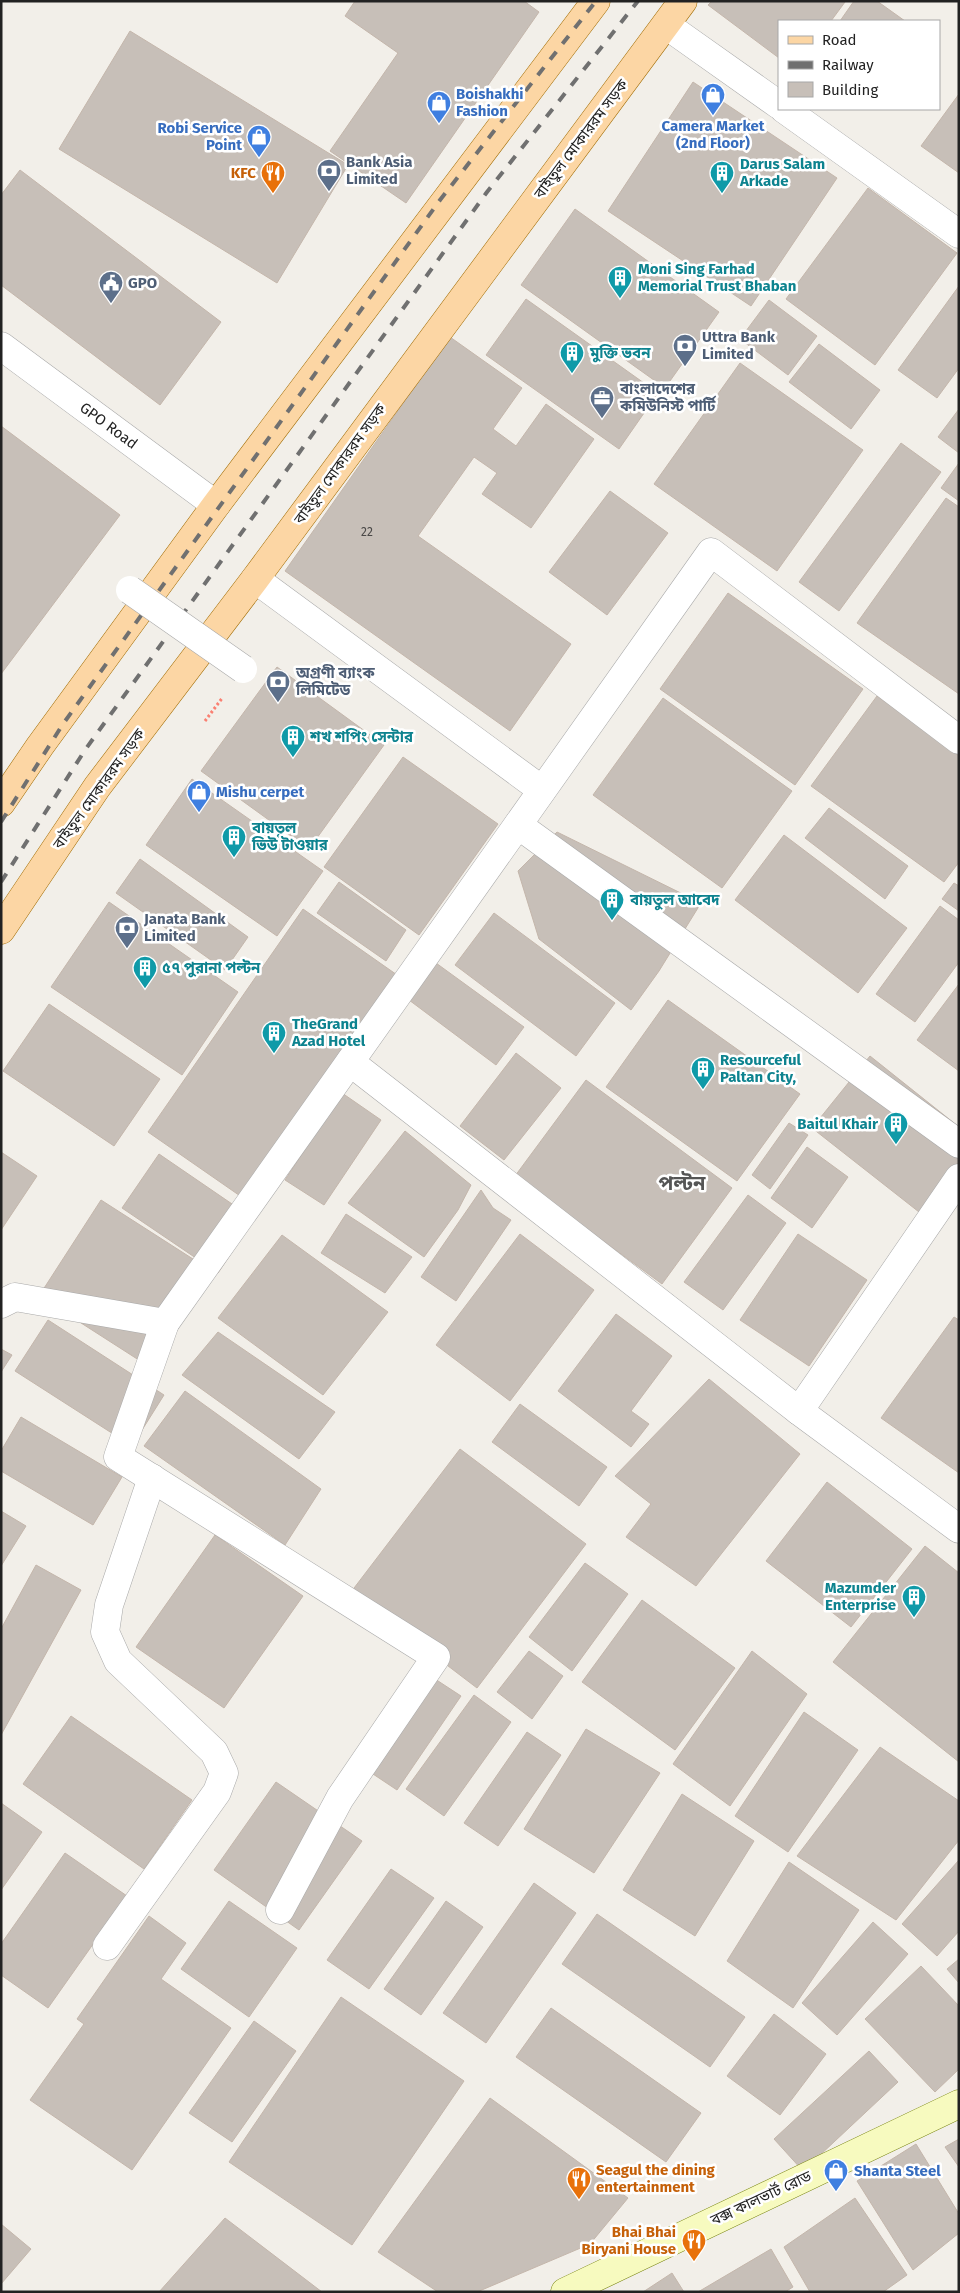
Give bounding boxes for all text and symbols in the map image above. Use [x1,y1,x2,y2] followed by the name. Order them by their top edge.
[778,20,940,110] legend
[822,31,857,49] text: Road
[822,56,874,74] text: Railway
[530,75,632,203] street label: বাইতুল মোকাররম সড়ক
[822,81,878,99] text: Building
[700,82,726,116] shop icon: Camera Market (2nd Floor)
[456,85,524,120] place label: Boishakhi Fashion
[426,90,452,124] shop icon: Boishakhi Fashion
[661,117,765,152] place label: Camera Market (2nd Floor)
[158,119,242,154] place label: Robi Service Point
[246,124,272,158] shop icon: Robi Service Point
[346,153,413,188] place label: Bank Asia Limited
[739,155,825,190] place label: Darus Salam Arkade
[316,158,342,192] bank icon: Bank Asia Limited
[260,160,286,194] restaurant icon: KFC
[709,160,735,194] building icon: Darus Salam Arkade
[231,164,256,182] place label: KFC
[638,260,796,295] place label: Moni Sing Farhad Memorial Trust Bhaban
[607,265,633,299] building icon: Moni Sing Farhad Memorial Trust Bhaban
[98,270,124,304] public building icon: GPO
[128,274,157,292] place label: GPO
[702,328,776,363] place label: Uttra Bank Limited
[672,333,698,367] bank icon: Uttra Bank Limited
[559,340,585,374] building icon: মুক্তি ভবন
[589,344,651,363] place label: মুক্তি ভবন
[619,380,717,415] place label: বাংলাদেশের কমিউনিস্ট পার্টি
[589,385,615,419] office icon: বাংলাদেশের কমিউনিস্ট পার্টি
[76,398,141,453] street label: GPO Road
[290,400,390,529] street label: বাইতুল মোকাররম সড়ক
[361,525,373,539] house number: 22
[295,664,376,699] place label: অগ্রণী ব্যাংক লিমিটেড
[265,669,291,703] bank icon: অগ্রণী ব্যাংক লিমিটেড
[280,724,306,758] building icon: শখ শপিং সেন্টার
[49,725,149,854] street label: বাইতুল মোকাররম সড়ক
[309,728,414,746] place label: শখ শপিং সেন্টার
[186,779,212,813] shop icon: Mishu cerpet
[216,783,304,801] place label: Mishu cerpet
[251,819,329,854] place label: বায়তুল ভিউ টাওয়ার
[221,824,247,858] building icon: বায়তুল ভিউ টাওয়ার
[599,887,625,921] building icon: বায়তুল আবেদ
[629,891,720,911] place label: বায়তুল আবেদ
[143,910,226,945] place label: Janata Bank Limited
[114,915,140,949] bank icon: Janata Bank Limited
[132,955,158,989] building icon: ৫৭ পুরানা পল্টন
[162,959,261,978] place label: ৫৭ পুরানা পল্টন
[291,1015,366,1050] place label: TheGrand Azad Hotel
[261,1020,287,1054] building icon: TheGrand Azad Hotel
[720,1051,802,1086] place label: Resourceful Paltan City,
[690,1056,716,1090] building icon: Resourceful Paltan City,
[883,1111,909,1145] building icon: Baitul Khair
[797,1115,879,1133] place label: Baitul Khair
[659,1171,706,1195] district label: পল্টন
[825,1579,897,1614] place label: Mazumder Enterprise
[901,1584,927,1618] building icon: Mazumder Enterprise
[823,2158,849,2192] shop icon: Shanta Steel
[596,2161,716,2196] place label: Seagul the dining entertainment
[854,2162,941,2180] place label: Shanta Steel
[566,2166,592,2200] restaurant icon: Seagul the dining entertainment
[707,2167,815,2230] street label: বক্স কালভার্ট রোড
[582,2223,676,2258] place label: Bhai Bhai Biryani House
[681,2228,707,2262] restaurant icon: Bhai Bhai Biryani House

